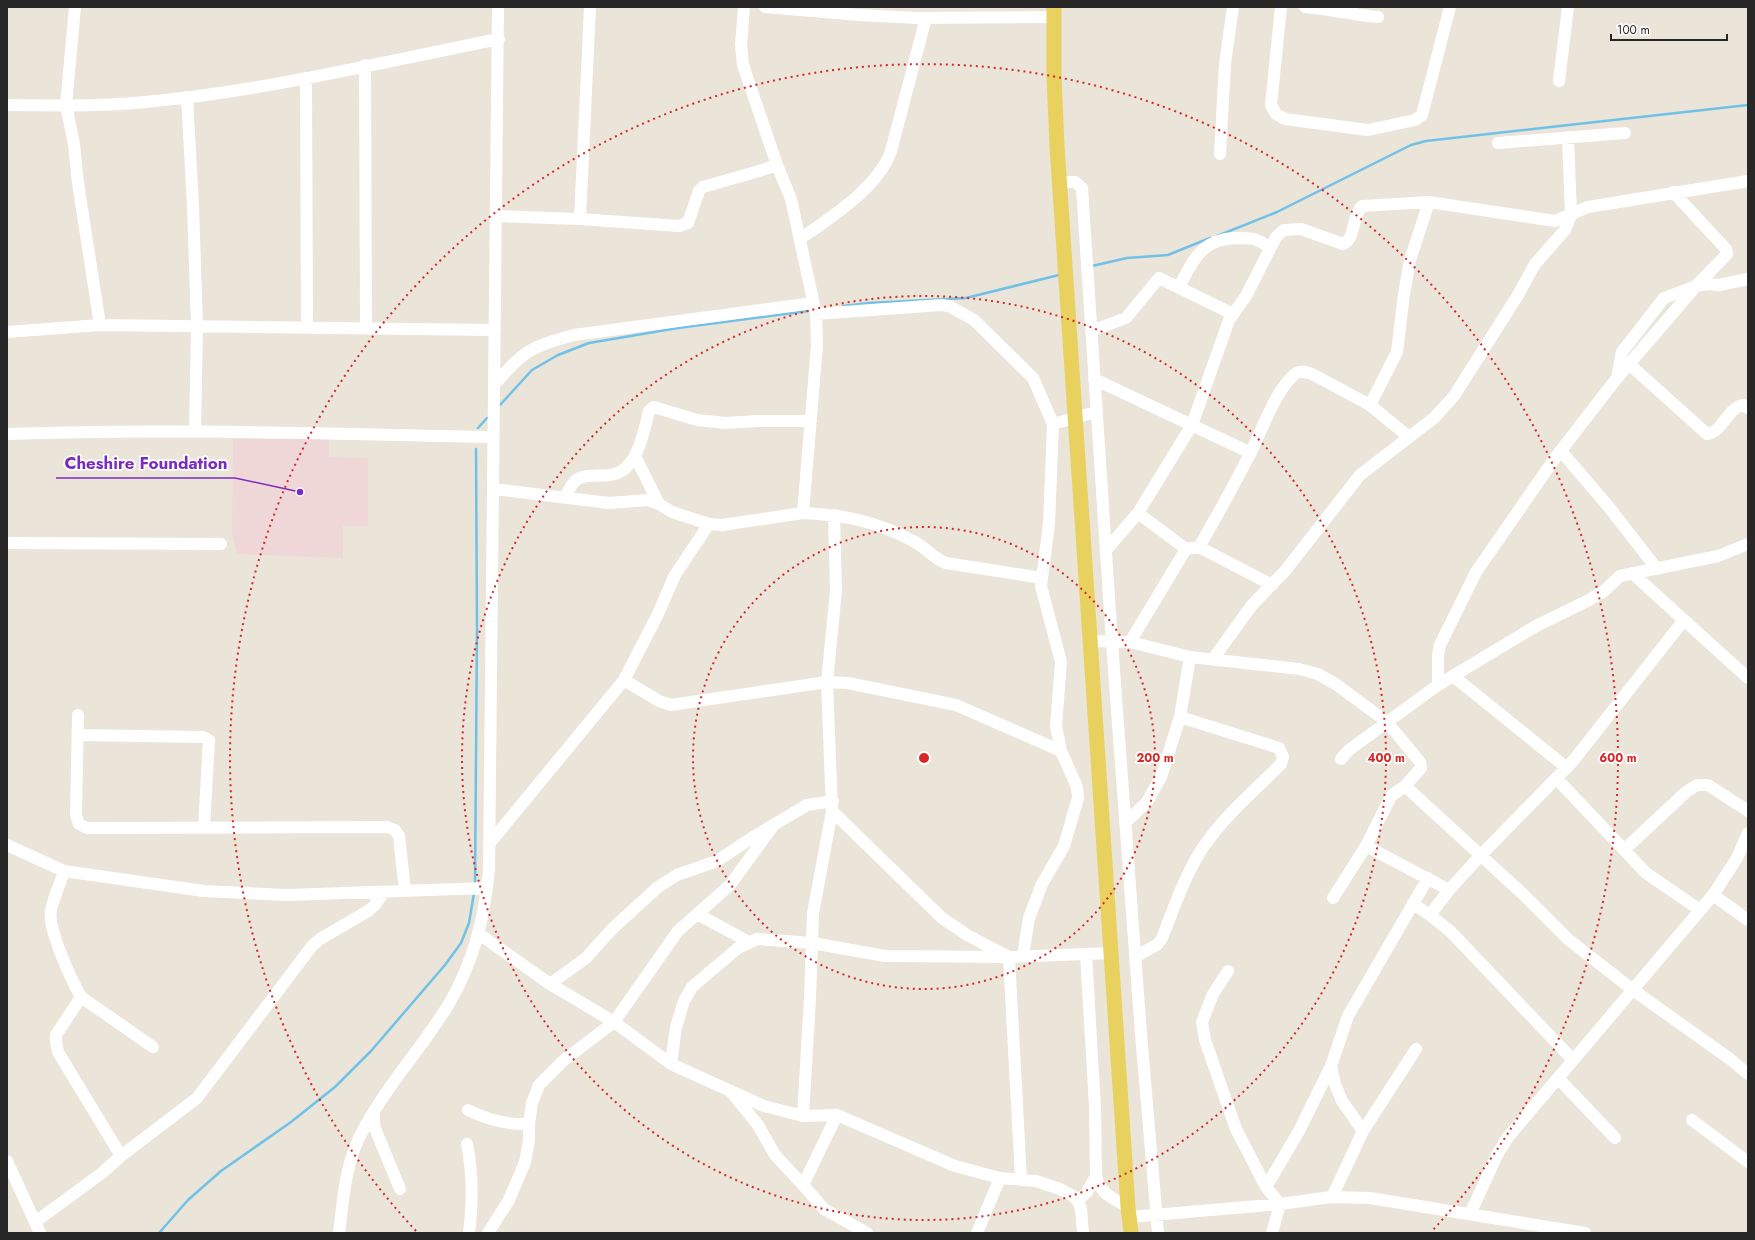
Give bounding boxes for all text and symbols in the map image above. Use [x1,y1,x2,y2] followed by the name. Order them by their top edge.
[1611,16,1727,42] scale bar
[1617,21,1650,39] text: 100 m
[56,449,235,478] callout: Cheshire Foundation
[64,451,228,475] text: Cheshire Foundation
[1136,749,1174,767] text: 200 m
[1367,749,1405,767] text: 400 m
[1599,749,1637,767] text: 600 m
[917,751,931,765] centre of rings

